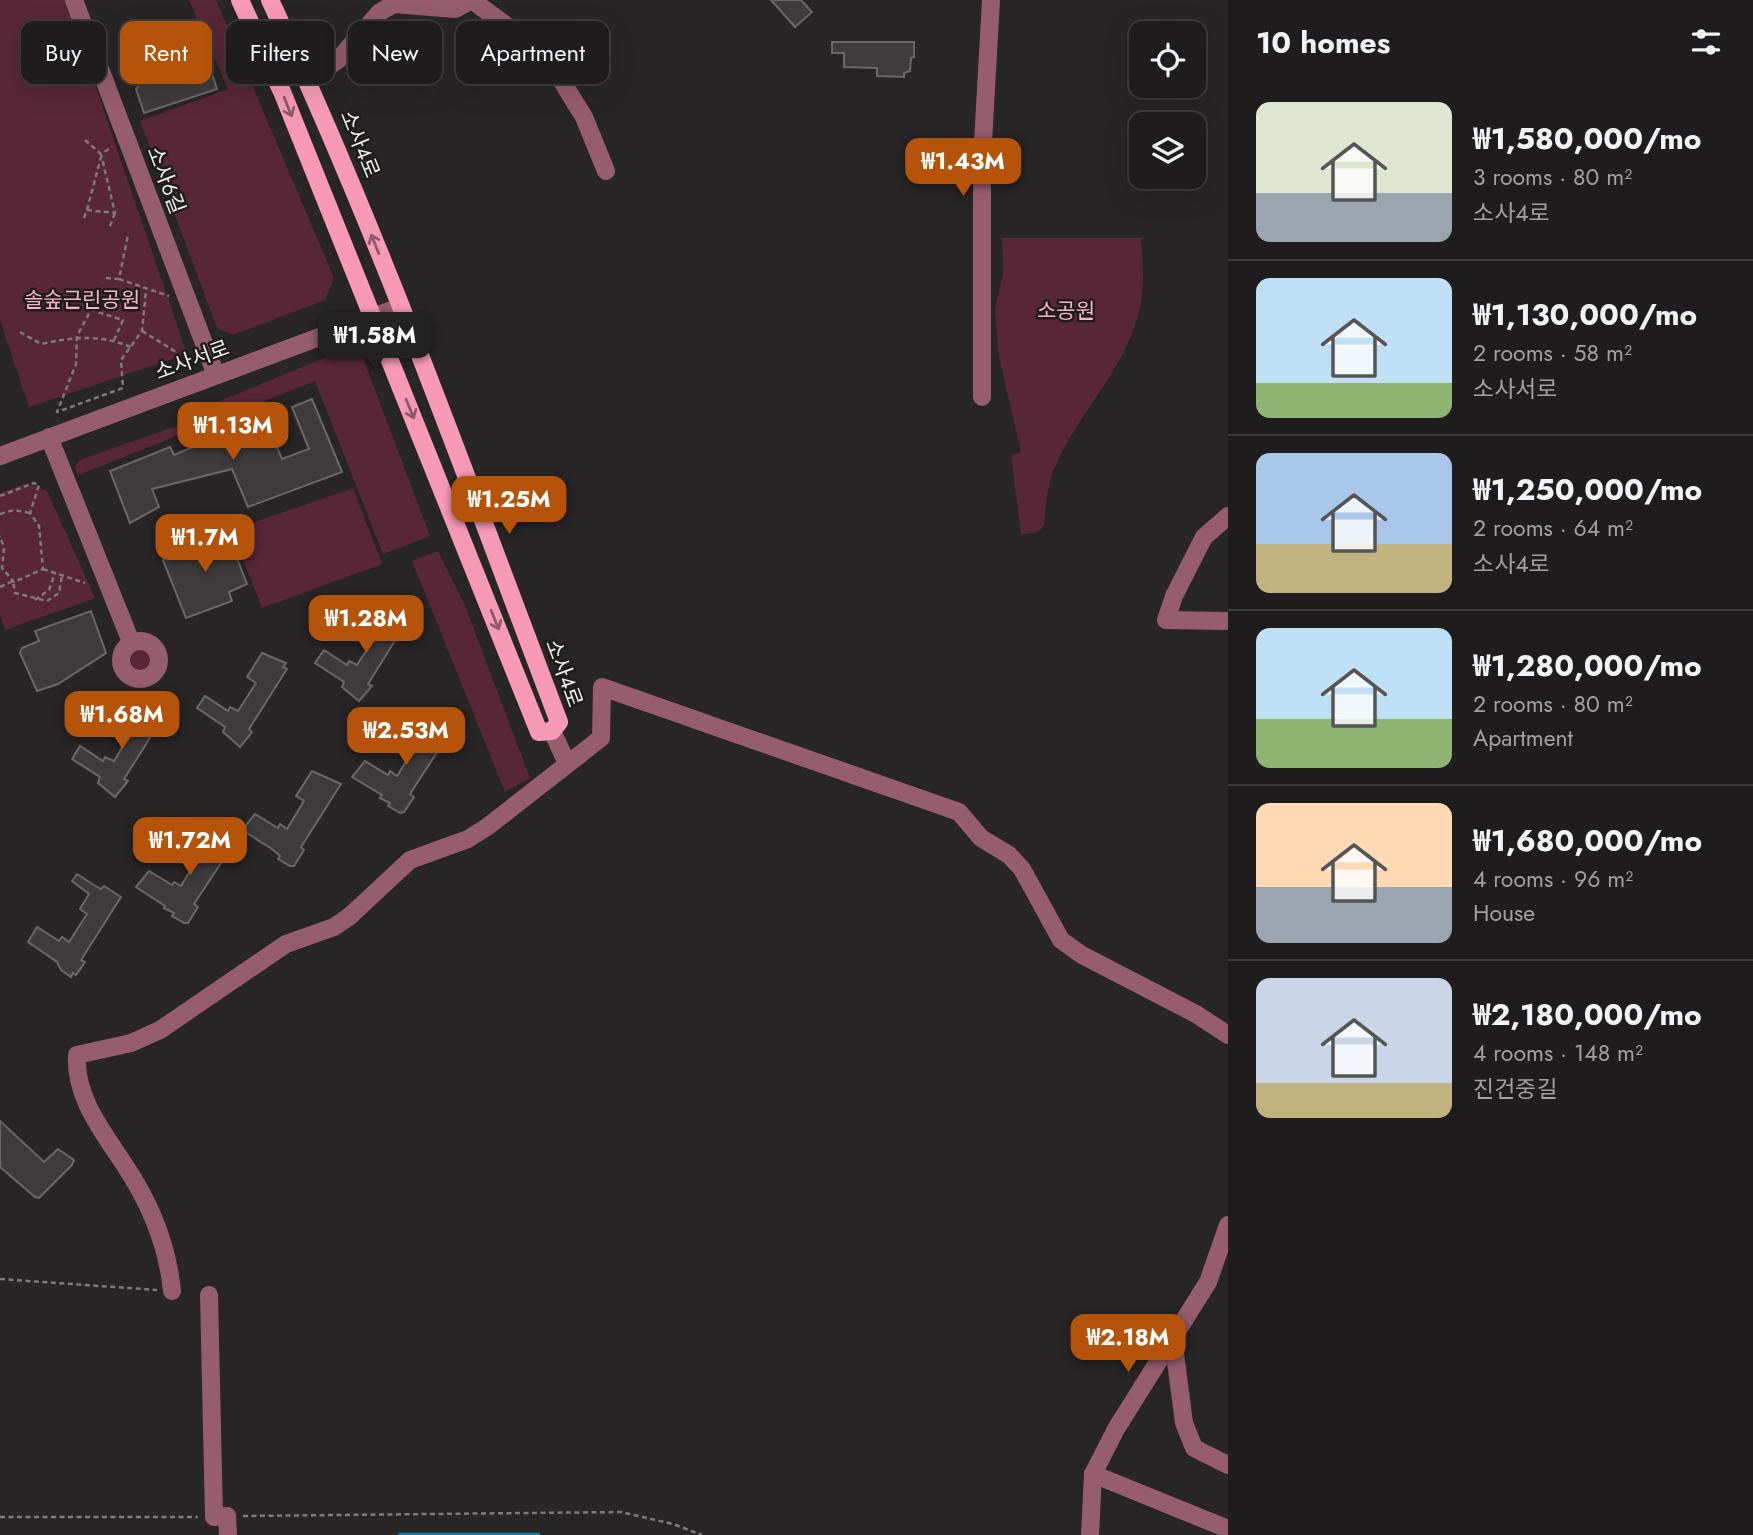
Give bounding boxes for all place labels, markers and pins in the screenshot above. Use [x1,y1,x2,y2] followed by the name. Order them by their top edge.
[906,138,1020,198] pin: ₩1.43M
[318,312,432,372] pin: ₩1.58M
[176,402,290,462] pin: ₩1.13M
[452,476,566,536] pin: ₩1.25M
[156,514,254,574] pin: ₩1.7M
[309,596,423,655] pin: ₩1.28M
[65,692,179,751] pin: ₩1.68M
[349,708,463,767] pin: ₩2.53M
[133,818,247,877] pin: ₩1.72M
[1071,1314,1185,1374] pin: ₩2.18M

